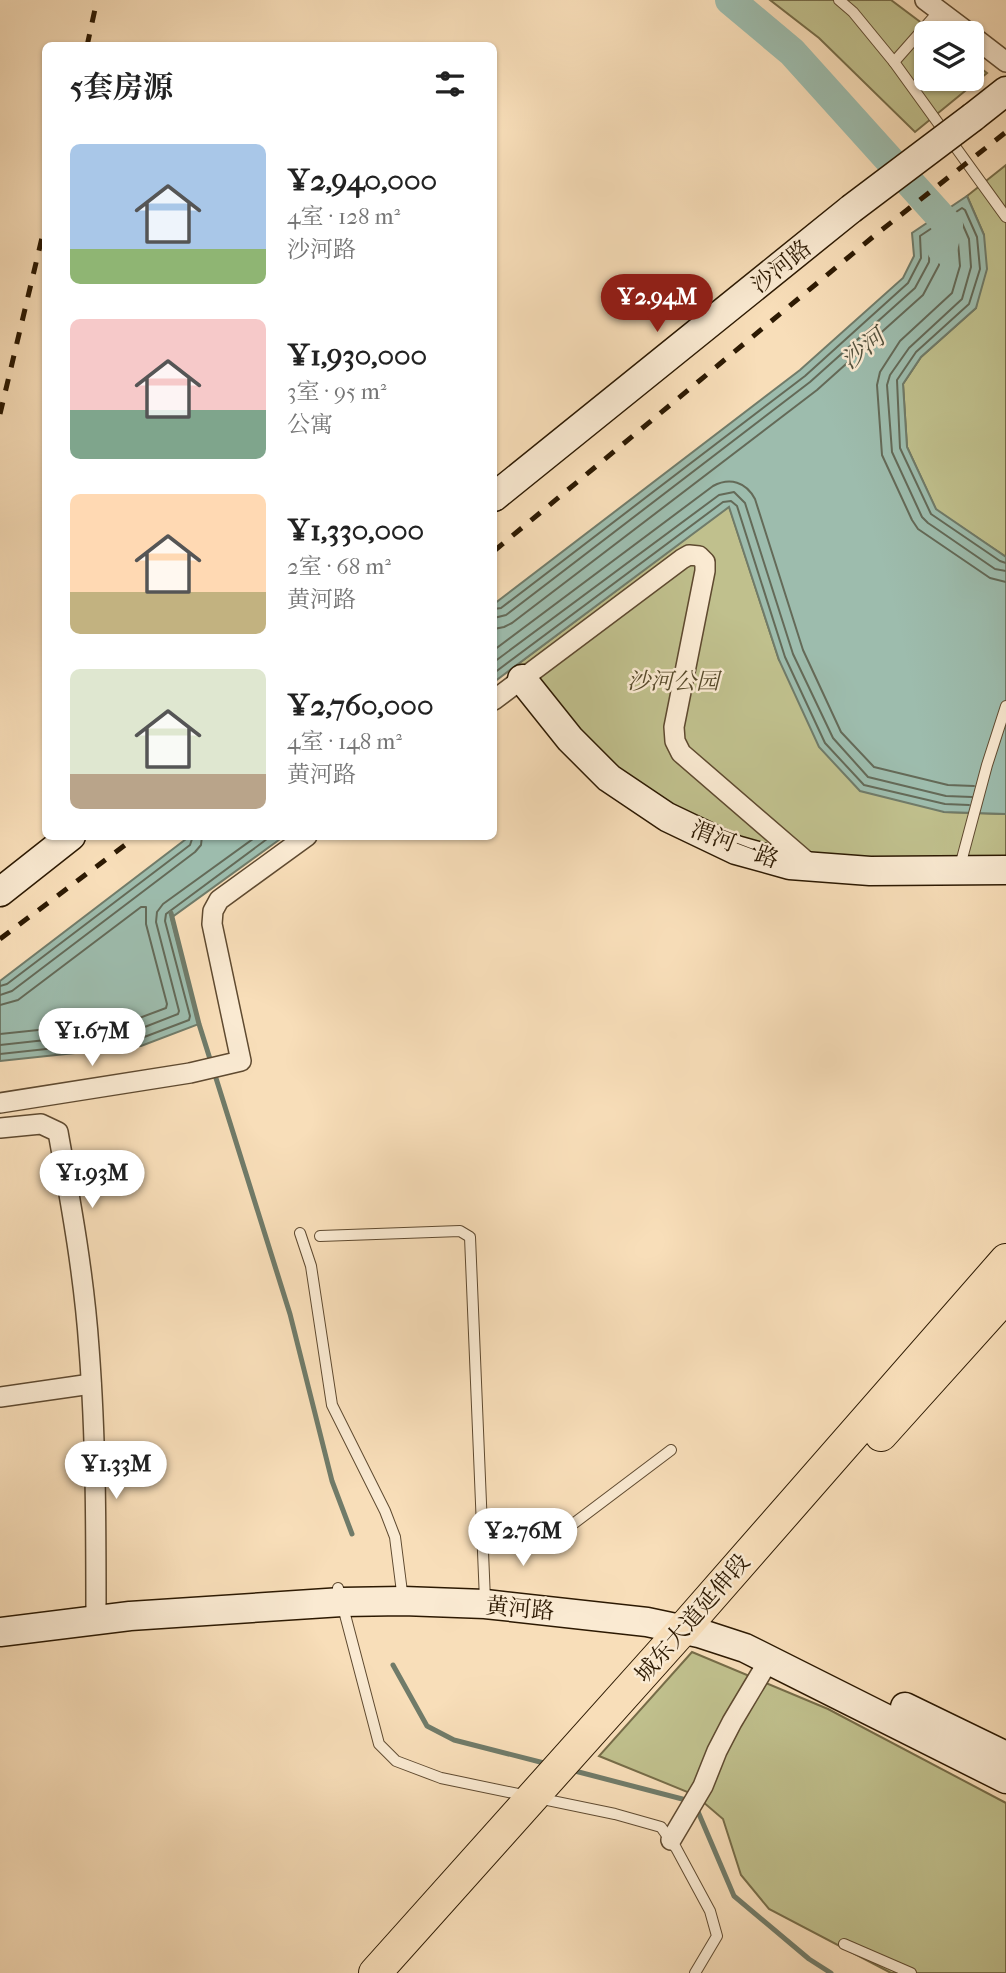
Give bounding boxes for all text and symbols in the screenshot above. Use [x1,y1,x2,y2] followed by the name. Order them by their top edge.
[914,21,984,91] map controls
[914,21,984,91] button: layers
[431,65,469,103] icon: filters
[70,70,173,105] text: 5套房源
[287,163,437,198] text: ¥2,940,000
[126,172,210,256] icon: home
[287,203,400,230] text: 4室 · 128 m²
[746,234,817,299] street label: 沙河路
[287,236,356,263] text: 沙河路
[600,274,714,334] pin: ¥2.94M
[617,283,697,310] text: ¥2.94M
[836,320,894,375] water label: 沙河
[287,338,427,373] text: ¥1,930,000
[126,347,210,431] icon: home
[287,378,386,405] text: 3室 · 95 m²
[287,411,333,438] text: 公寓
[287,513,424,548] text: ¥1,330,000
[126,522,210,606] icon: home
[287,553,391,580] text: 2室 · 68 m²
[287,586,356,613] text: 黄河路
[627,668,723,695] park label: 沙河公园
[287,688,433,723] text: ¥2,760,000
[126,697,210,781] icon: home
[287,728,402,755] text: 4室 · 148 m²
[287,761,356,788] text: 黄河路
[687,815,783,874] street label: 渭河一路
[35,1009,149,1068] pin: ¥1.67M
[55,1017,129,1044] text: ¥1.67M
[35,1150,149,1210] pin: ¥1.93M
[56,1159,128,1186] text: ¥1.93M
[59,1442,173,1501] pin: ¥1.33M
[81,1450,151,1477] text: ¥1.33M
[466,1508,580,1568] pin: ¥2.76M
[484,1517,562,1544] text: ¥2.76M
[629,1549,755,1688] street label: 城东大道延伸段
[484,1592,556,1625] street label: 黄河路

